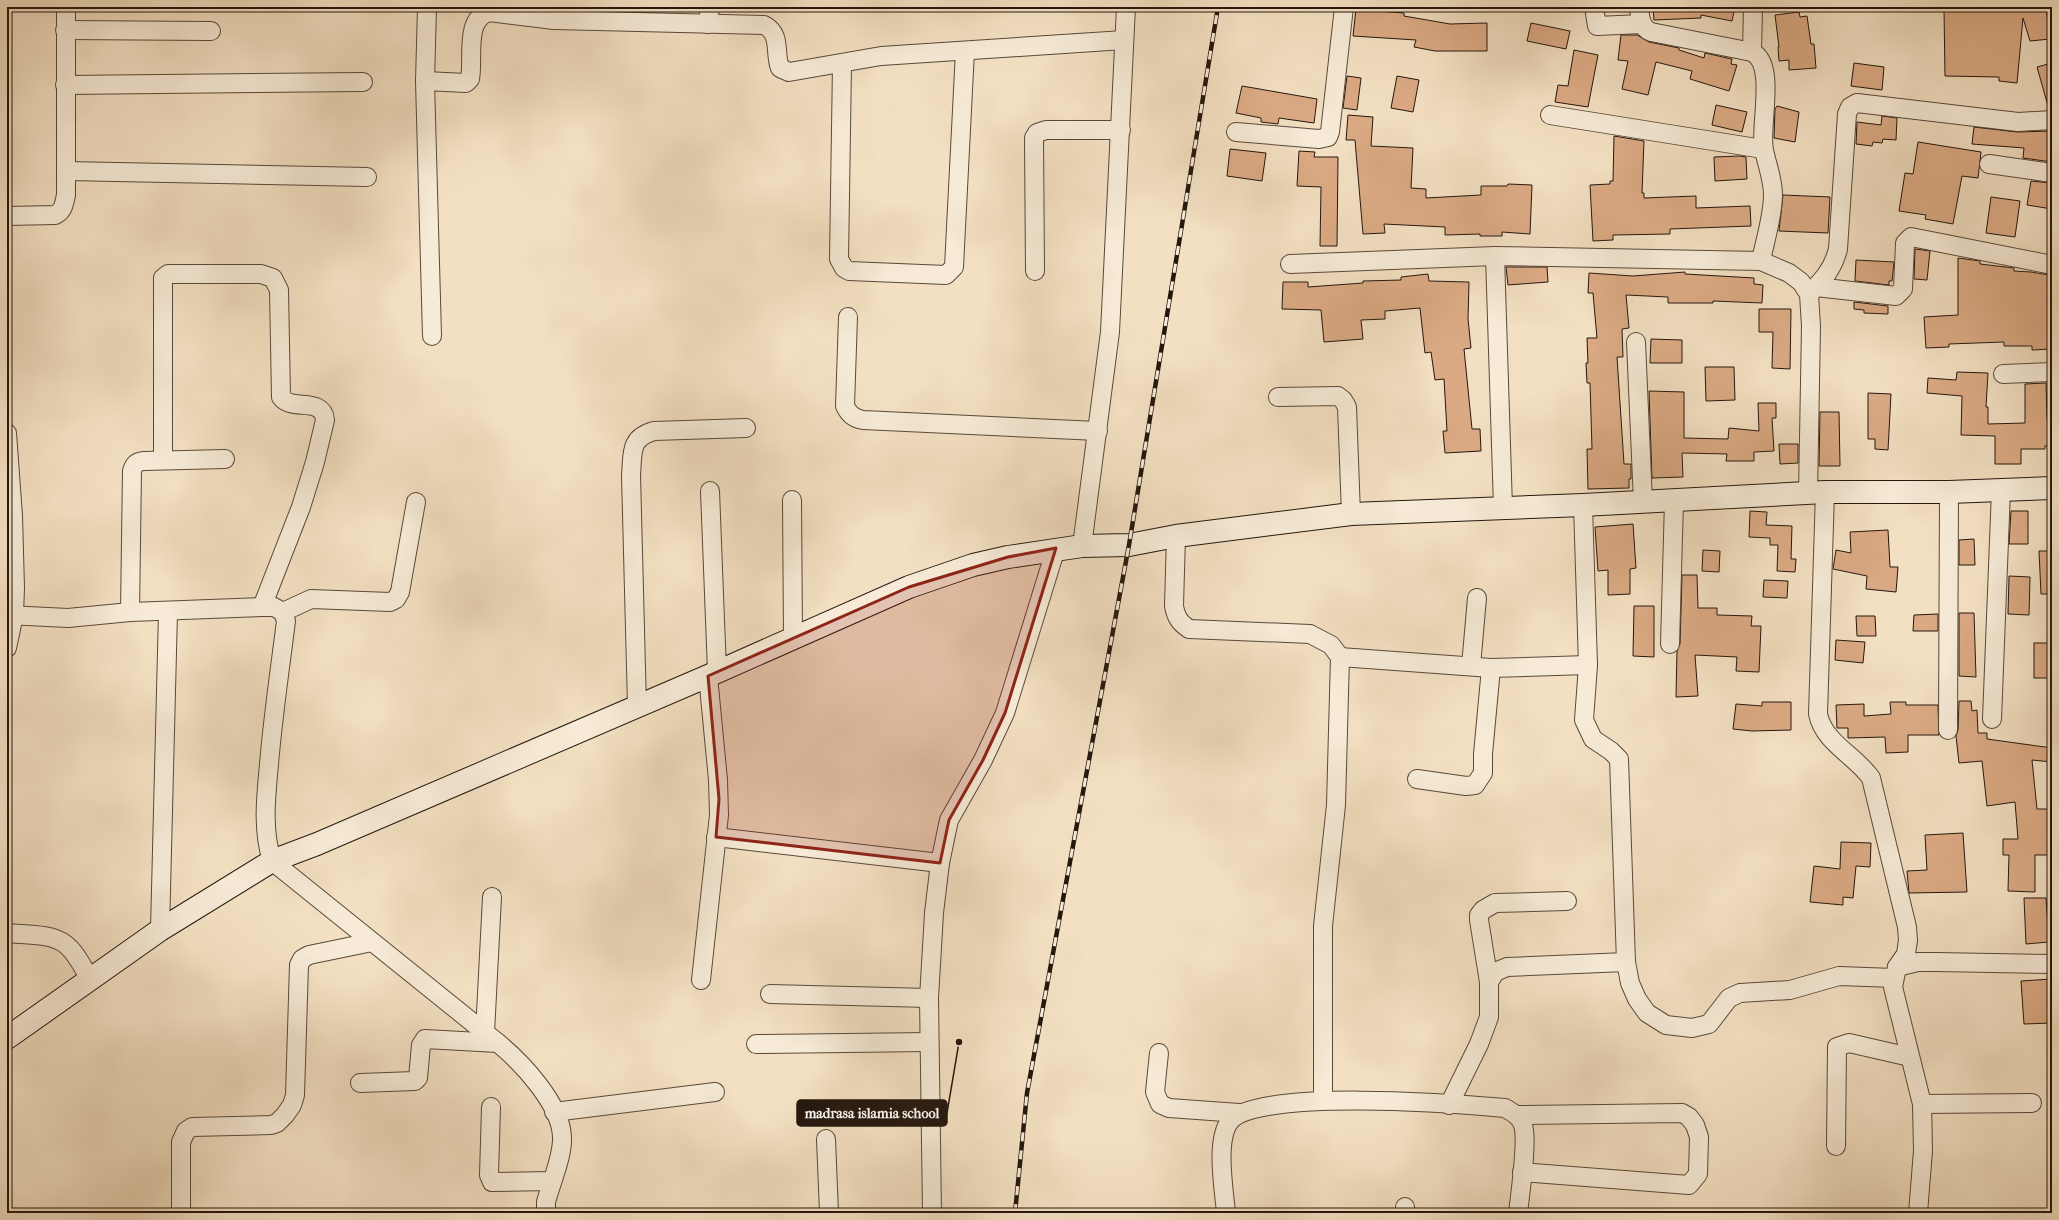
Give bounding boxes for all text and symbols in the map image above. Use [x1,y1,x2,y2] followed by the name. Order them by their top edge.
[797,1100,947,1126] callout: madrasa islamia school
[804,1105,939,1122] text: madrasa islamia school

